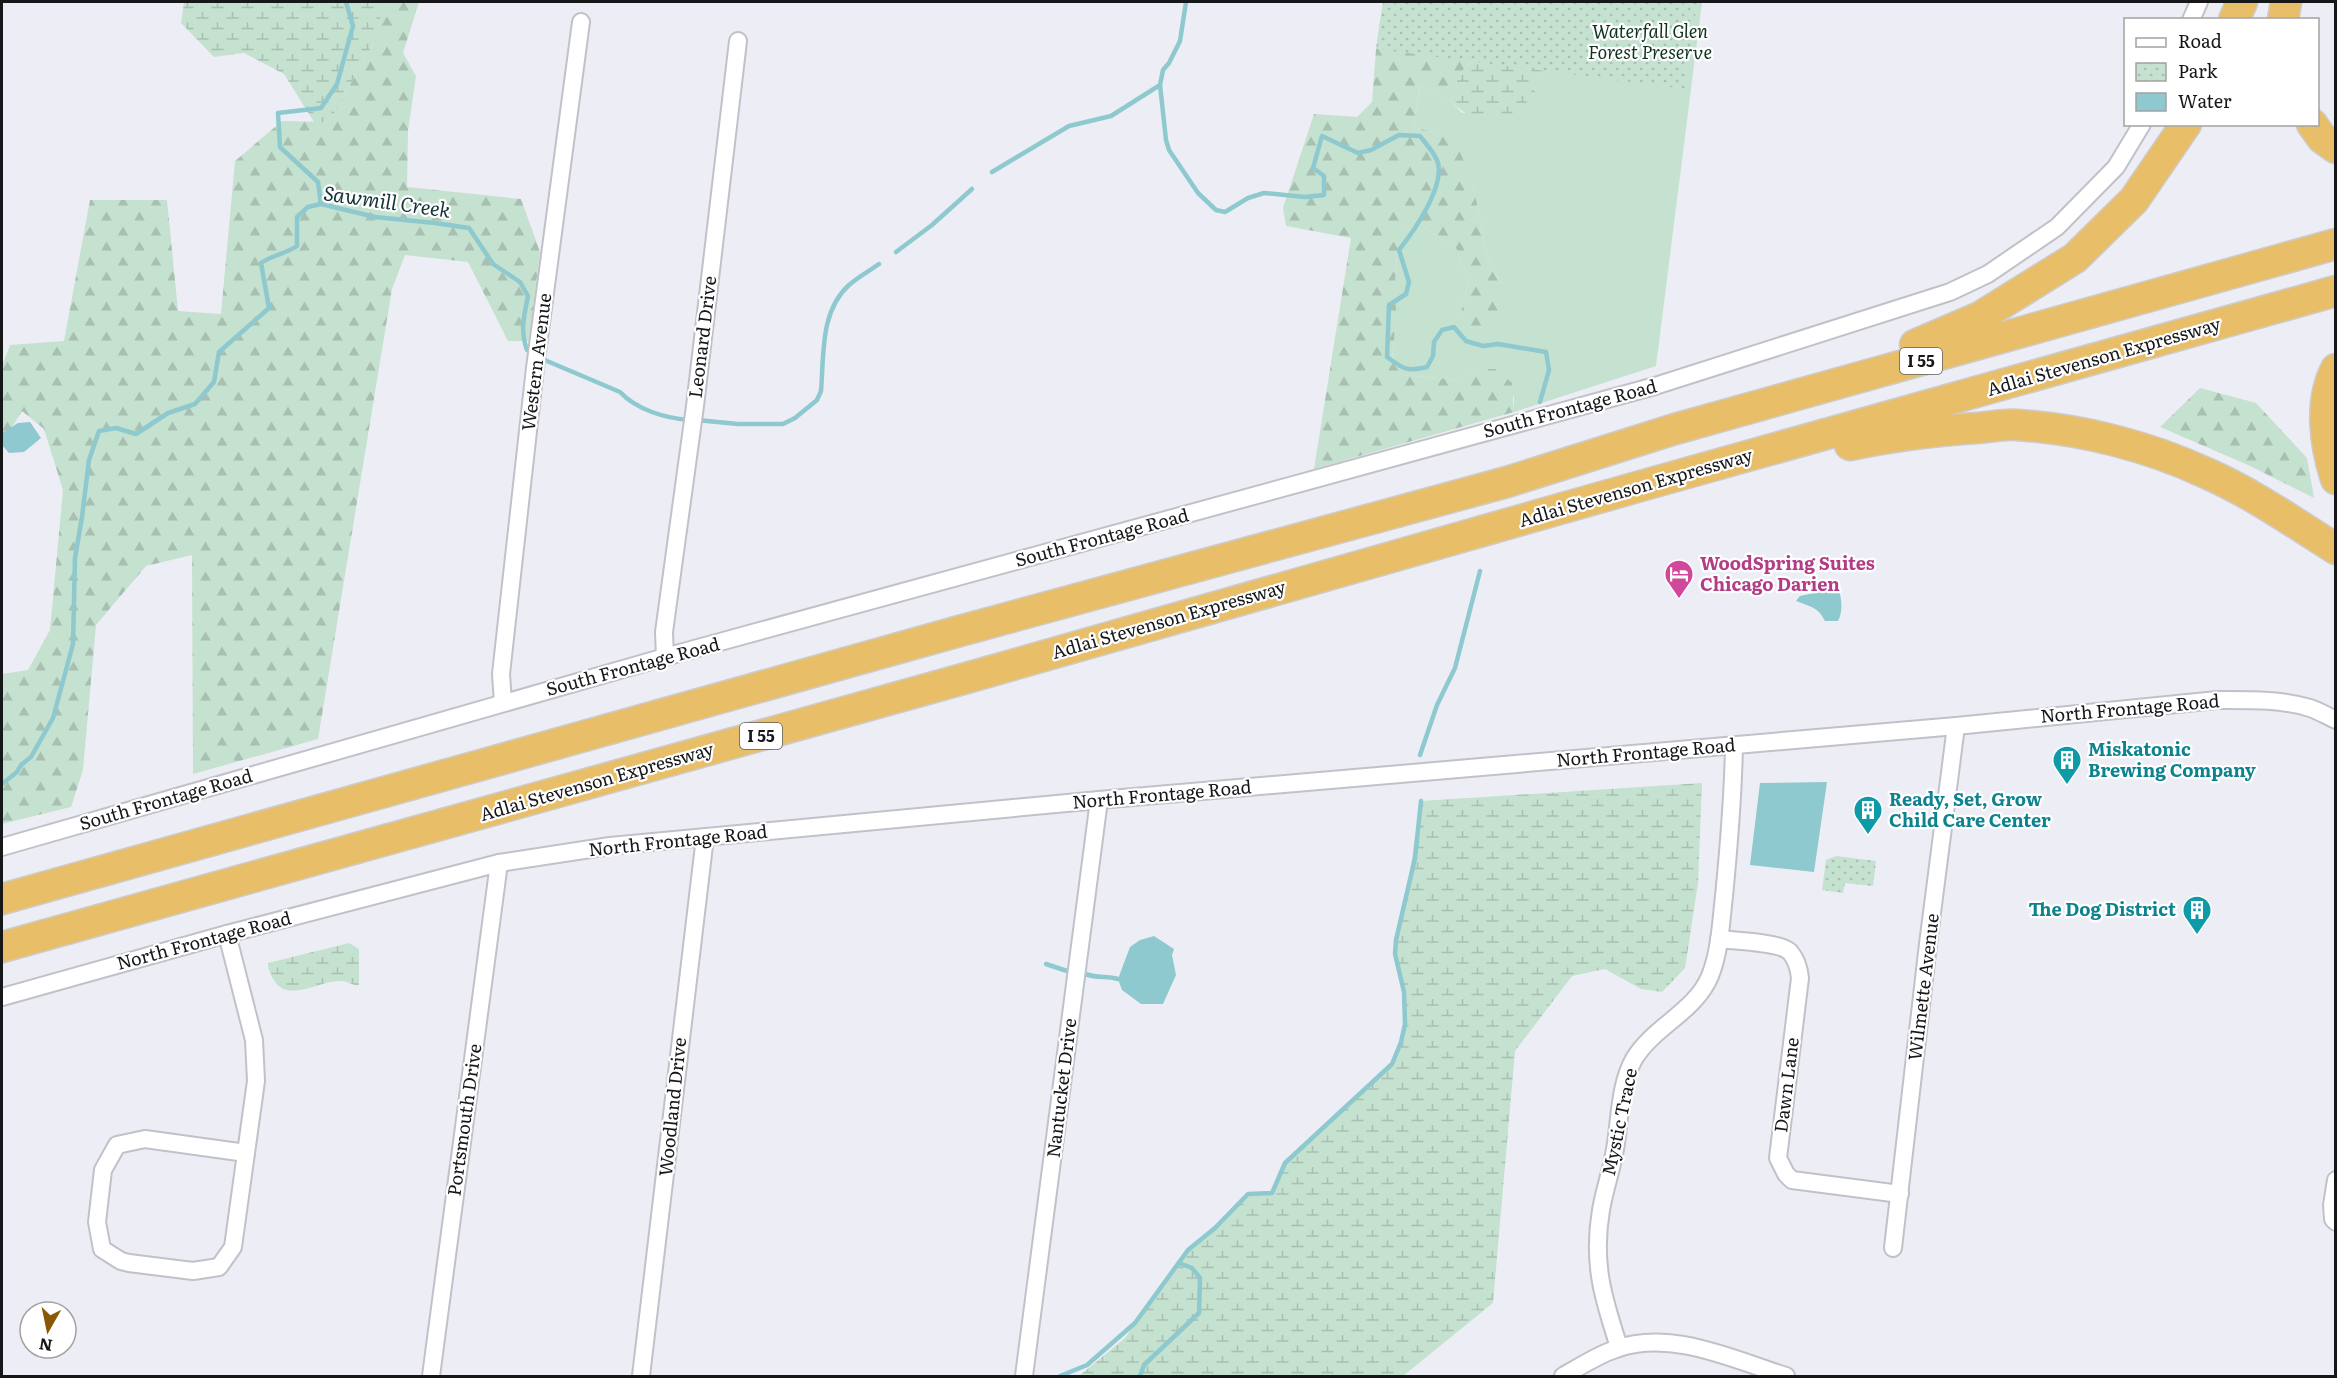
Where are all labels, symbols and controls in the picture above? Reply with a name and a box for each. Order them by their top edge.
park label: Waterfall Glen Forest Preserve [1588,17,1712,65]
legend [2124,18,2319,126]
text: Road [2178,27,2222,54]
text: Park [2178,57,2219,84]
text: Water [2178,87,2232,114]
water label: Sawmill Creek [322,176,453,224]
street label: Leonard Drive [681,274,722,399]
street label: Western Avenue [514,291,557,432]
street label: Adlai Stevenson Expressway [1984,309,2224,402]
road number: I 55 [1900,348,1942,374]
street label: South Frontage Road [1480,371,1659,444]
street label: Adlai Stevenson Expressway [1516,440,1756,533]
street label: South Frontage Road [1012,500,1191,573]
place label: WoodSpring Suites Chicago Darien [1700,549,1875,597]
hotel icon: WoodSpring Suites Chicago Darien [1663,558,1695,600]
street label: Adlai Stevenson Expressway [1049,572,1289,665]
street label: South Frontage Road [543,629,722,702]
street label: North Frontage Road [2039,686,2221,729]
road number: I 55 [740,723,782,749]
street label: North Frontage Road [1555,730,1737,773]
street label: Adlai Stevenson Expressway [477,734,717,827]
place label: Miskatonic Brewing Company [2088,735,2256,783]
building icon: Miskatonic Brewing Company [2051,744,2083,786]
street label: South Frontage Road [76,761,255,836]
street label: North Frontage Road [1071,772,1253,815]
place label: Ready, Set, Grow Child Care Center [1889,785,2051,833]
building icon: Ready, Set, Grow Child Care Center [1852,794,1884,836]
street label: North Frontage Road [587,817,769,862]
building icon: The Dog District [2181,894,2213,936]
place label: The Dog District [2029,895,2176,922]
street label: North Frontage Road [113,903,294,976]
street label: Wilmette Avenue [1900,912,1945,1062]
street label: Nantucket Drive [1039,1016,1082,1159]
street label: Woodland Drive [651,1036,692,1178]
street label: Dawn Lane [1766,1036,1805,1134]
street label: Portsmouth Drive [439,1042,488,1198]
street label: Mystic Trace [1594,1065,1643,1178]
north arrow [18,1300,78,1360]
text: N [37,1333,54,1359]

